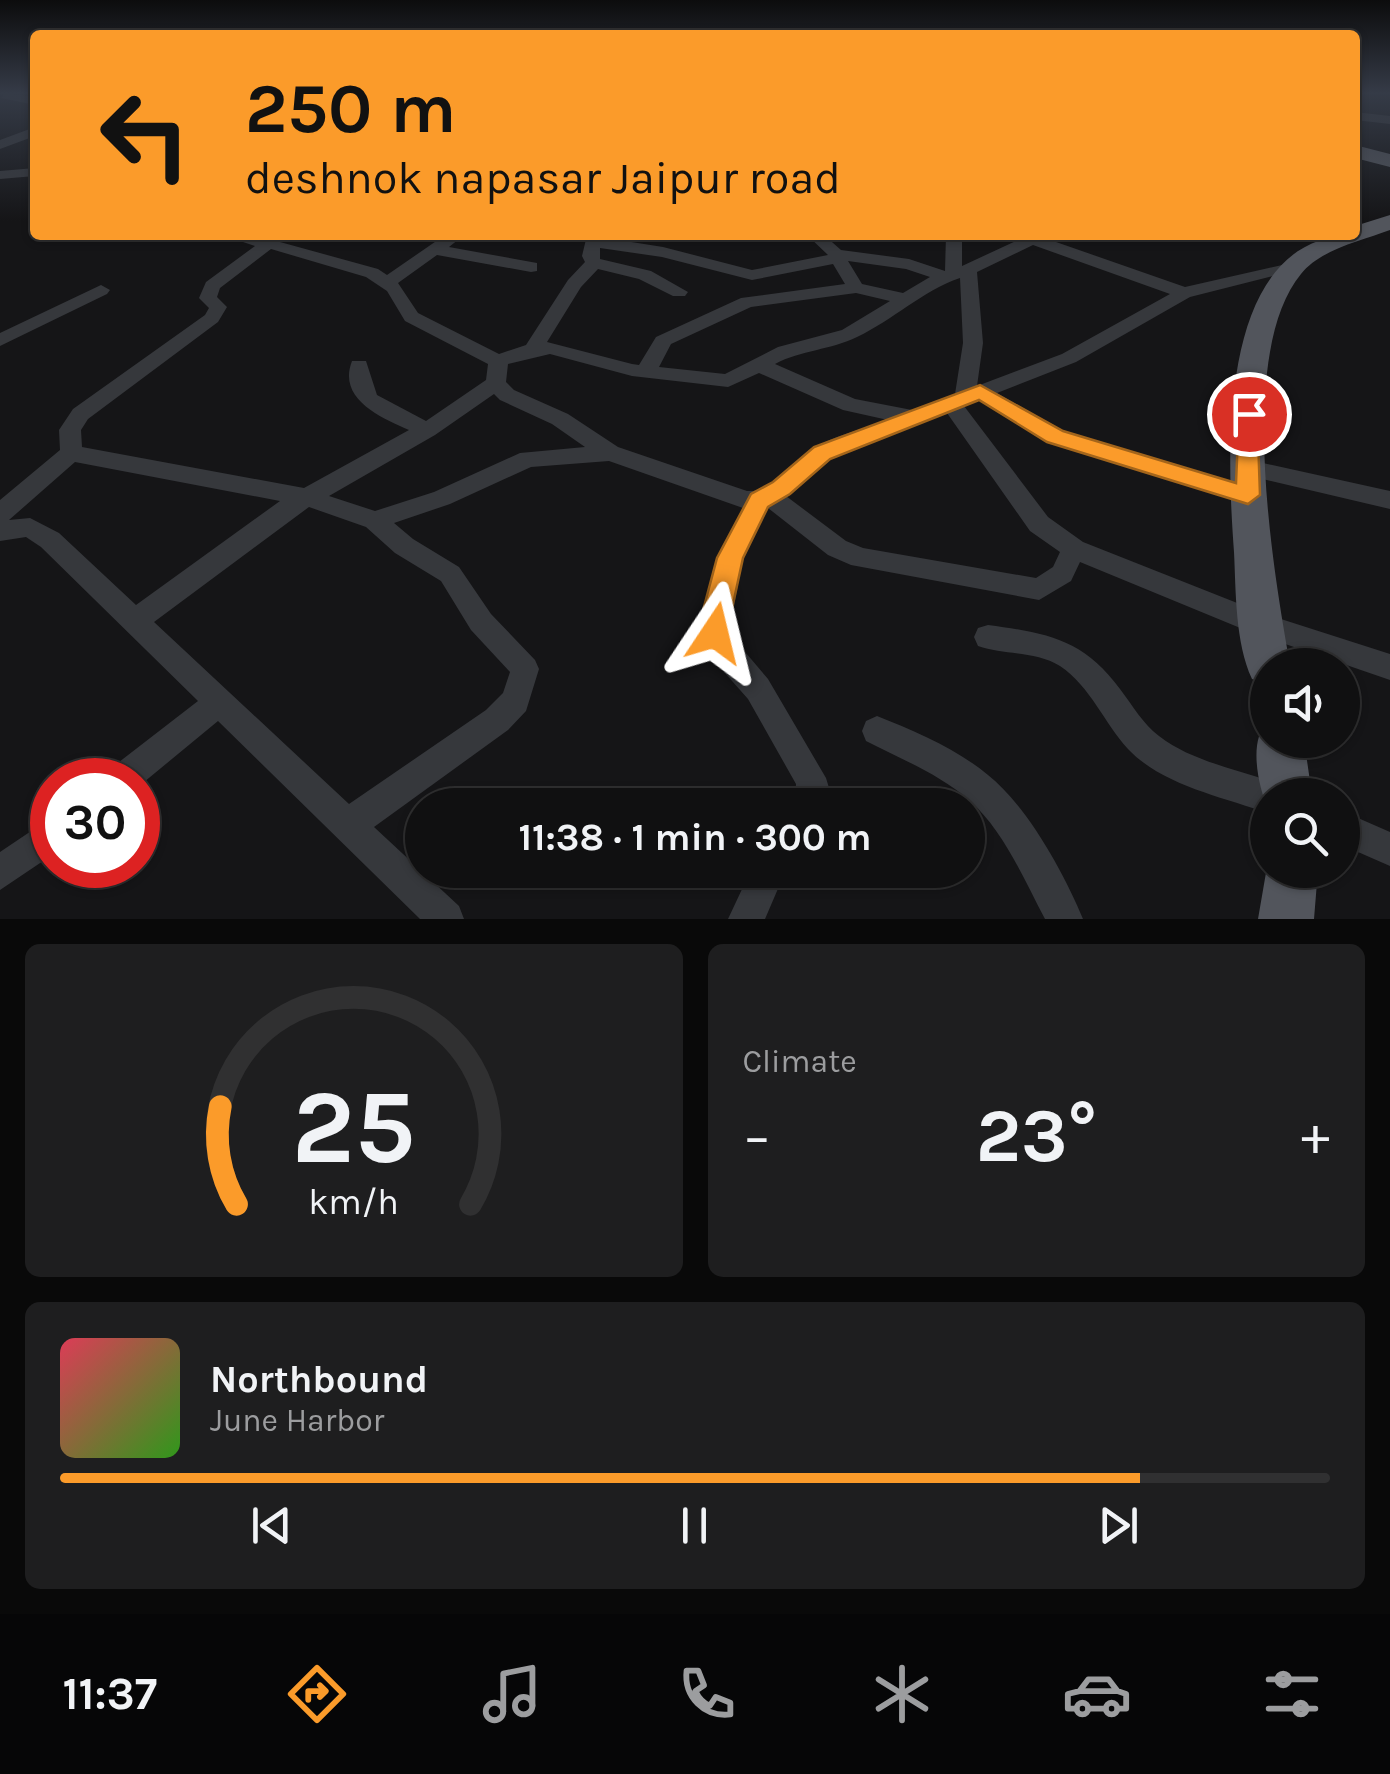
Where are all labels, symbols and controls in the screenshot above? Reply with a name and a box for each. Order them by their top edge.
text: 250 m [245,68,457,150]
icon: left [80,70,210,200]
text: deshnok napasar Jaipur road [245,152,841,204]
pin [1207,372,1292,457]
icon: arrive [1222,387,1277,442]
position arrow [663,581,767,685]
map controls [1250,648,1360,888]
button: sound [1250,648,1360,758]
speed limit sign: 30 [30,758,160,888]
button: search [1250,778,1360,888]
text: 11:38 · 1 min · 300 m [518,815,872,860]
text: Climate [743,1043,857,1080]
text: 25 [292,1067,415,1188]
text: 23° [976,1092,1097,1180]
text: − [743,1104,771,1168]
text: + [1301,1104,1330,1168]
text: km/h [308,1181,399,1223]
text: Northbound [210,1357,428,1402]
text: June Harbor [210,1402,384,1439]
icon: previous [244,1498,299,1553]
icon: pause [667,1498,722,1553]
icon: next [1091,1498,1146,1553]
icon: directions [282,1659,352,1729]
icon: music [477,1659,547,1729]
icon: phone [672,1659,742,1729]
icon: climate [867,1659,937,1729]
icon: car [1062,1659,1132,1729]
icon: filters [1257,1659,1327,1729]
text: 11:37 [63,1668,157,1720]

